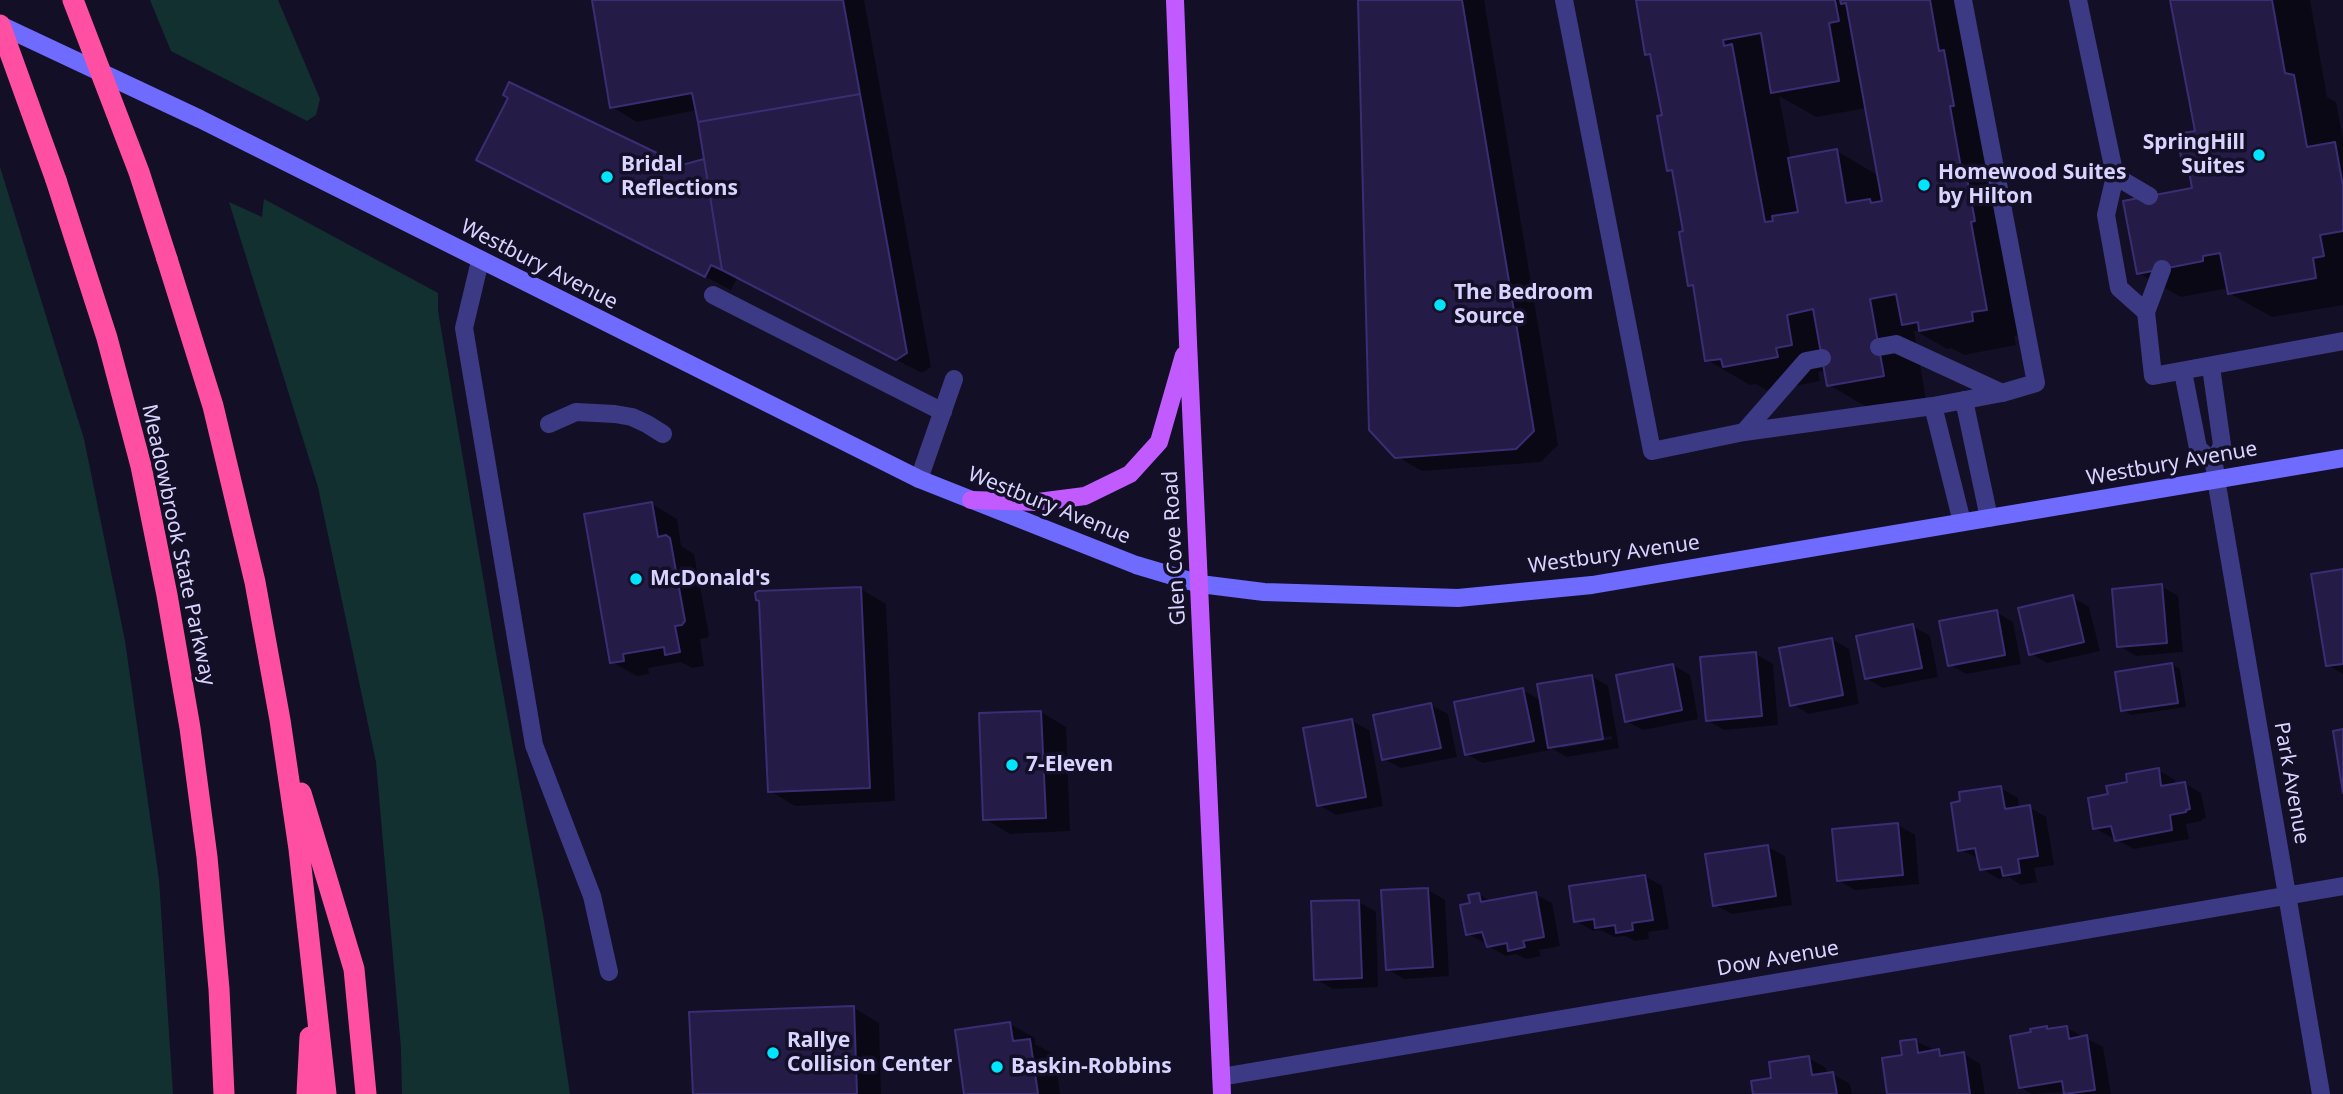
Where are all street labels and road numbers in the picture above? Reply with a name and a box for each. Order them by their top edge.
street label: Westbury Avenue [456,214,622,316]
street label: Meadowbrook State Parkway [136,402,220,688]
street label: Westbury Avenue [2085,437,2259,491]
street label: Westbury Avenue [964,462,1134,550]
street label: Glen Cove Road [1158,470,1192,626]
street label: Westbury Avenue [1527,530,1701,580]
street label: Park Avenue [2268,720,2314,846]
street label: Dow Avenue [1715,936,1841,982]

